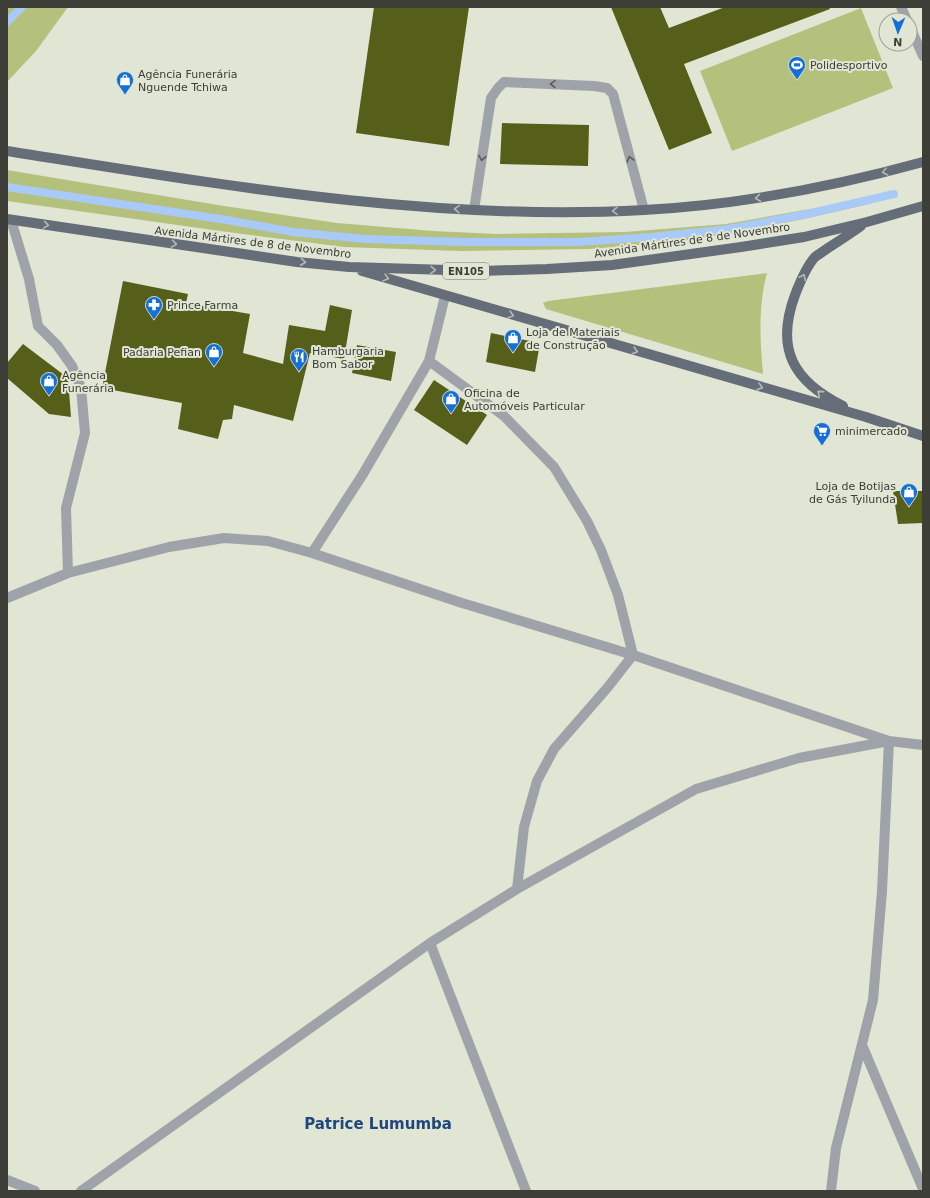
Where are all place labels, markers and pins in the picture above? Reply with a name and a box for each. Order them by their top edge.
sports icon: Polidesportivo [787,55,807,80]
place label: Polidesportivo [810,59,888,72]
place label: Agência Funerária Nguende Tchiwa [138,68,238,94]
shop icon: Agência Funerária Nguende Tchiwa [115,70,135,95]
pharmacy icon: Prince Farma [144,295,164,320]
place label: Prince Farma [167,299,238,312]
place label: Loja de Materiais de Construção [526,326,620,352]
shop icon: Loja de Materiais de Construção [503,328,523,353]
shop icon: Padaria Pefian [204,342,224,367]
place label: Hamburgaria Bom Sabor [312,345,384,371]
place label: Padaria Pefian [123,346,201,359]
restaurant icon: Hamburgaria Bom Sabor [289,347,309,372]
place label: Agência Funerária [62,369,114,395]
shop icon: Agência Funerária [39,371,59,396]
place label: Oficina de Automóveis Particular [464,387,585,413]
shop icon: Oficina de Automóveis Particular [441,389,461,414]
supermarket icon: minimercado [812,421,832,446]
place label: minimercado [835,425,907,438]
place label: Loja de Botijas de Gás Tyilunda [809,480,896,506]
shop icon: Loja de Botijas de Gás Tyilunda [899,482,919,507]

